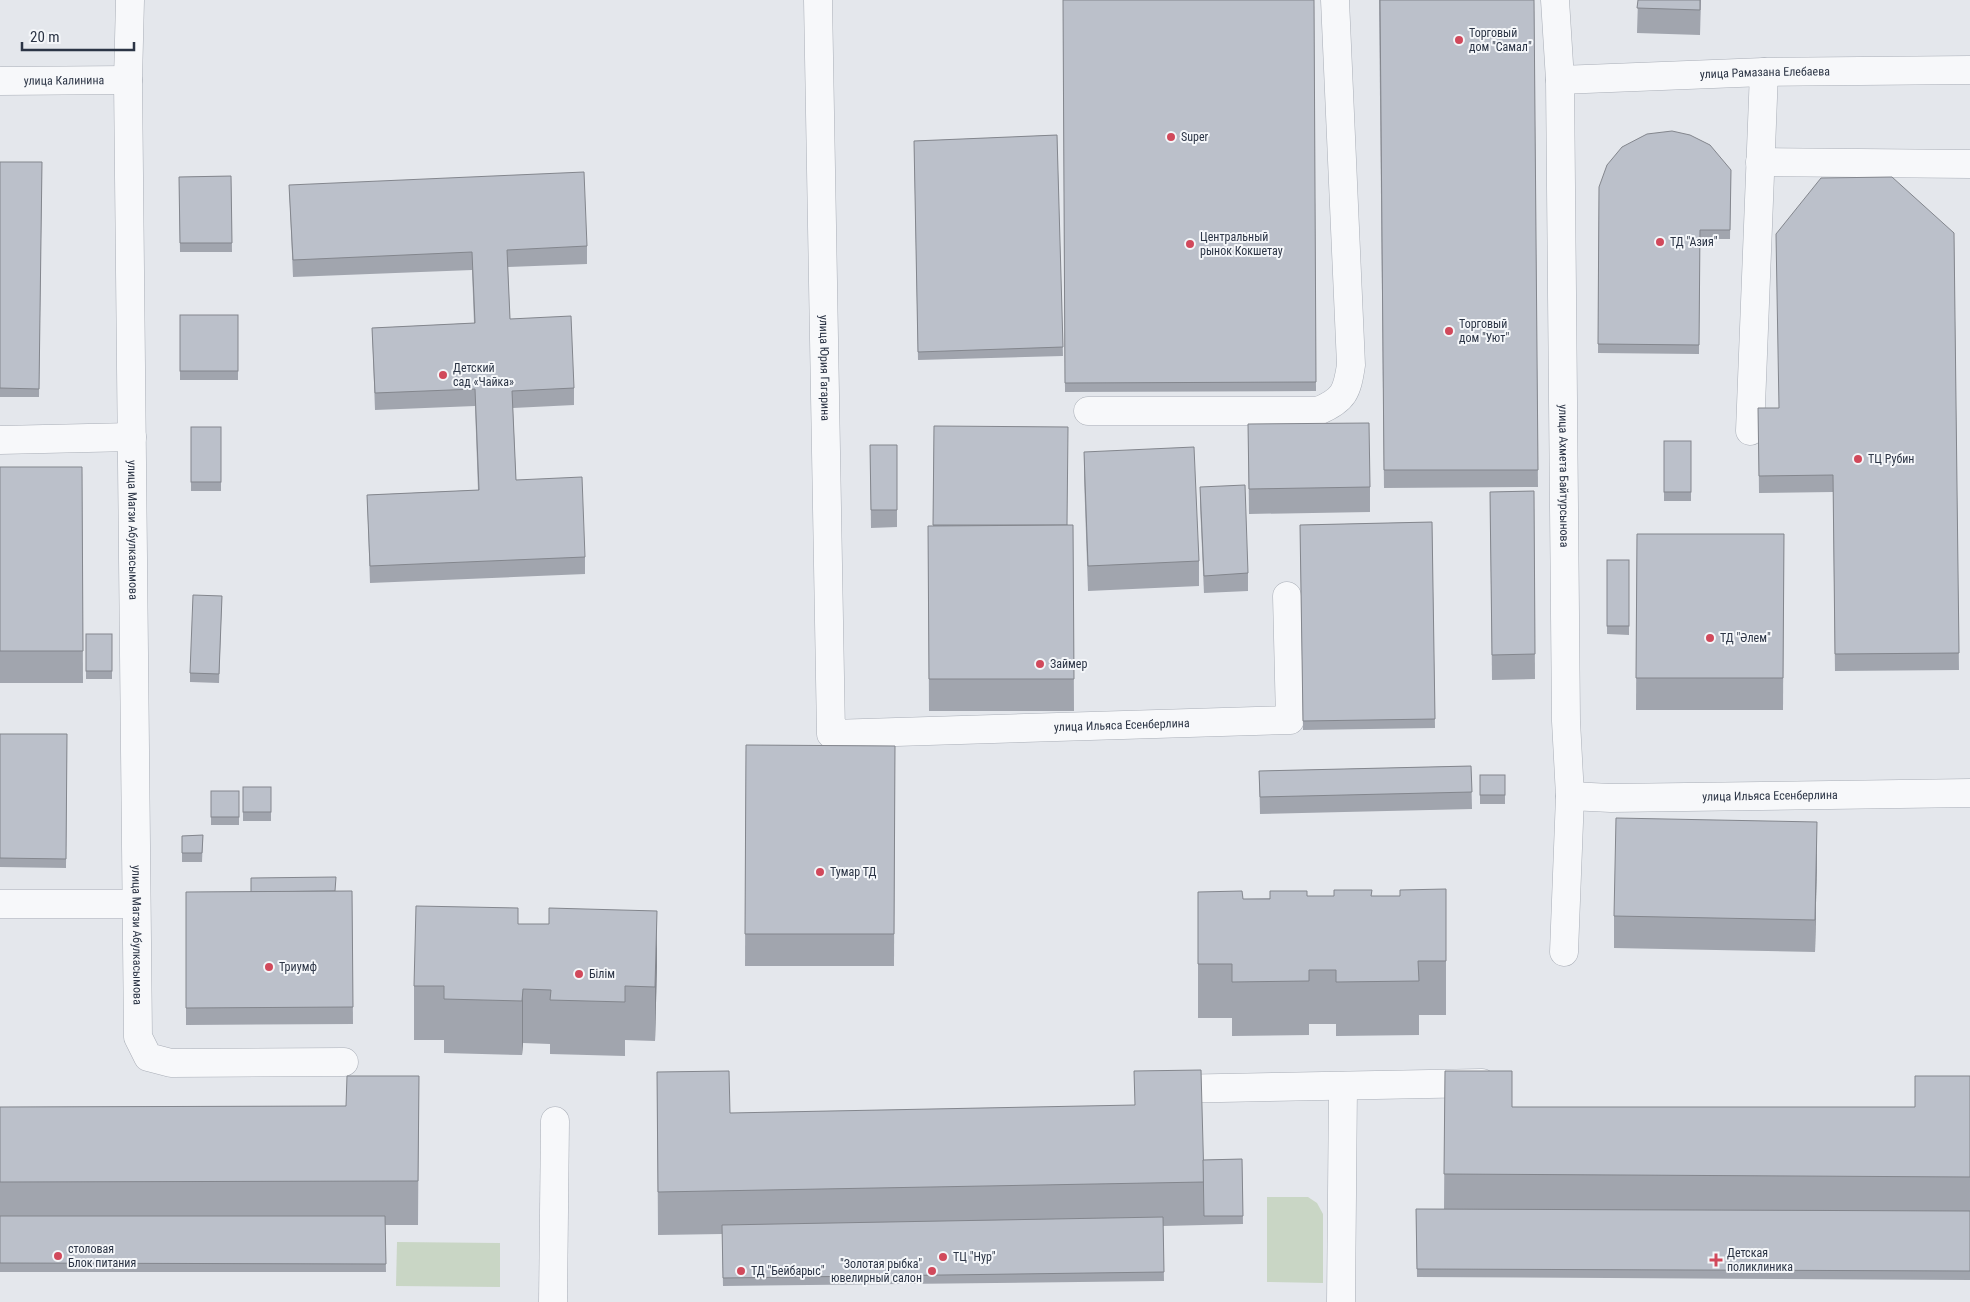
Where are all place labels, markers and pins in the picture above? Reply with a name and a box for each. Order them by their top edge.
place label: Торговый дом "Самал" [1469,26,1532,54]
marker: Торговый дом "Самал" [1453,34,1465,46]
place label: Super [1181,130,1209,144]
marker: Super [1165,131,1177,143]
place label: Центральный рынок Кокшетау [1200,230,1283,258]
place label: ТД "Азия" [1670,235,1718,249]
marker: ТД "Азия" [1654,236,1666,248]
marker: Центральный рынок Кокшетау [1184,238,1196,250]
place label: Торговый дом "Уют" [1459,317,1509,345]
marker: Торговый дом "Уют" [1443,325,1455,337]
place label: Детский сад «Чайка» [453,361,514,389]
marker: Детский сад «Чайка» [437,369,449,381]
place label: ТЦ Рубин [1868,452,1914,466]
marker: ТЦ Рубин [1852,453,1864,465]
place label: ТД "Әлем" [1720,631,1771,645]
marker: ТД "Әлем" [1704,632,1716,644]
place label: Займер [1050,657,1087,671]
marker: Займер [1034,658,1046,670]
place label: Тумар ТД [830,865,876,879]
marker: Тумар ТД [814,866,826,878]
place label: Триумф [279,960,317,974]
marker: Триумф [263,961,275,973]
place label: Білім [589,967,615,981]
marker: Білім [573,968,585,980]
place label: столовая Блок питания [68,1242,136,1270]
place label: Детская поликлиника [1727,1246,1793,1274]
marker: столовая Блок питания [52,1250,64,1262]
place label: ТЦ "Нур" [953,1250,996,1264]
marker: ТЦ "Нур" [937,1251,949,1263]
marker: Детская поликлиника [1709,1253,1723,1267]
place label: "Золотая рыбка" ювелирный салон [831,1257,922,1285]
place label: ТД "Бейбарыс" [751,1264,825,1278]
marker: ТД "Бейбарыс" [735,1265,747,1277]
marker: "Золотая рыбка" ювелирный салон [926,1265,938,1277]

